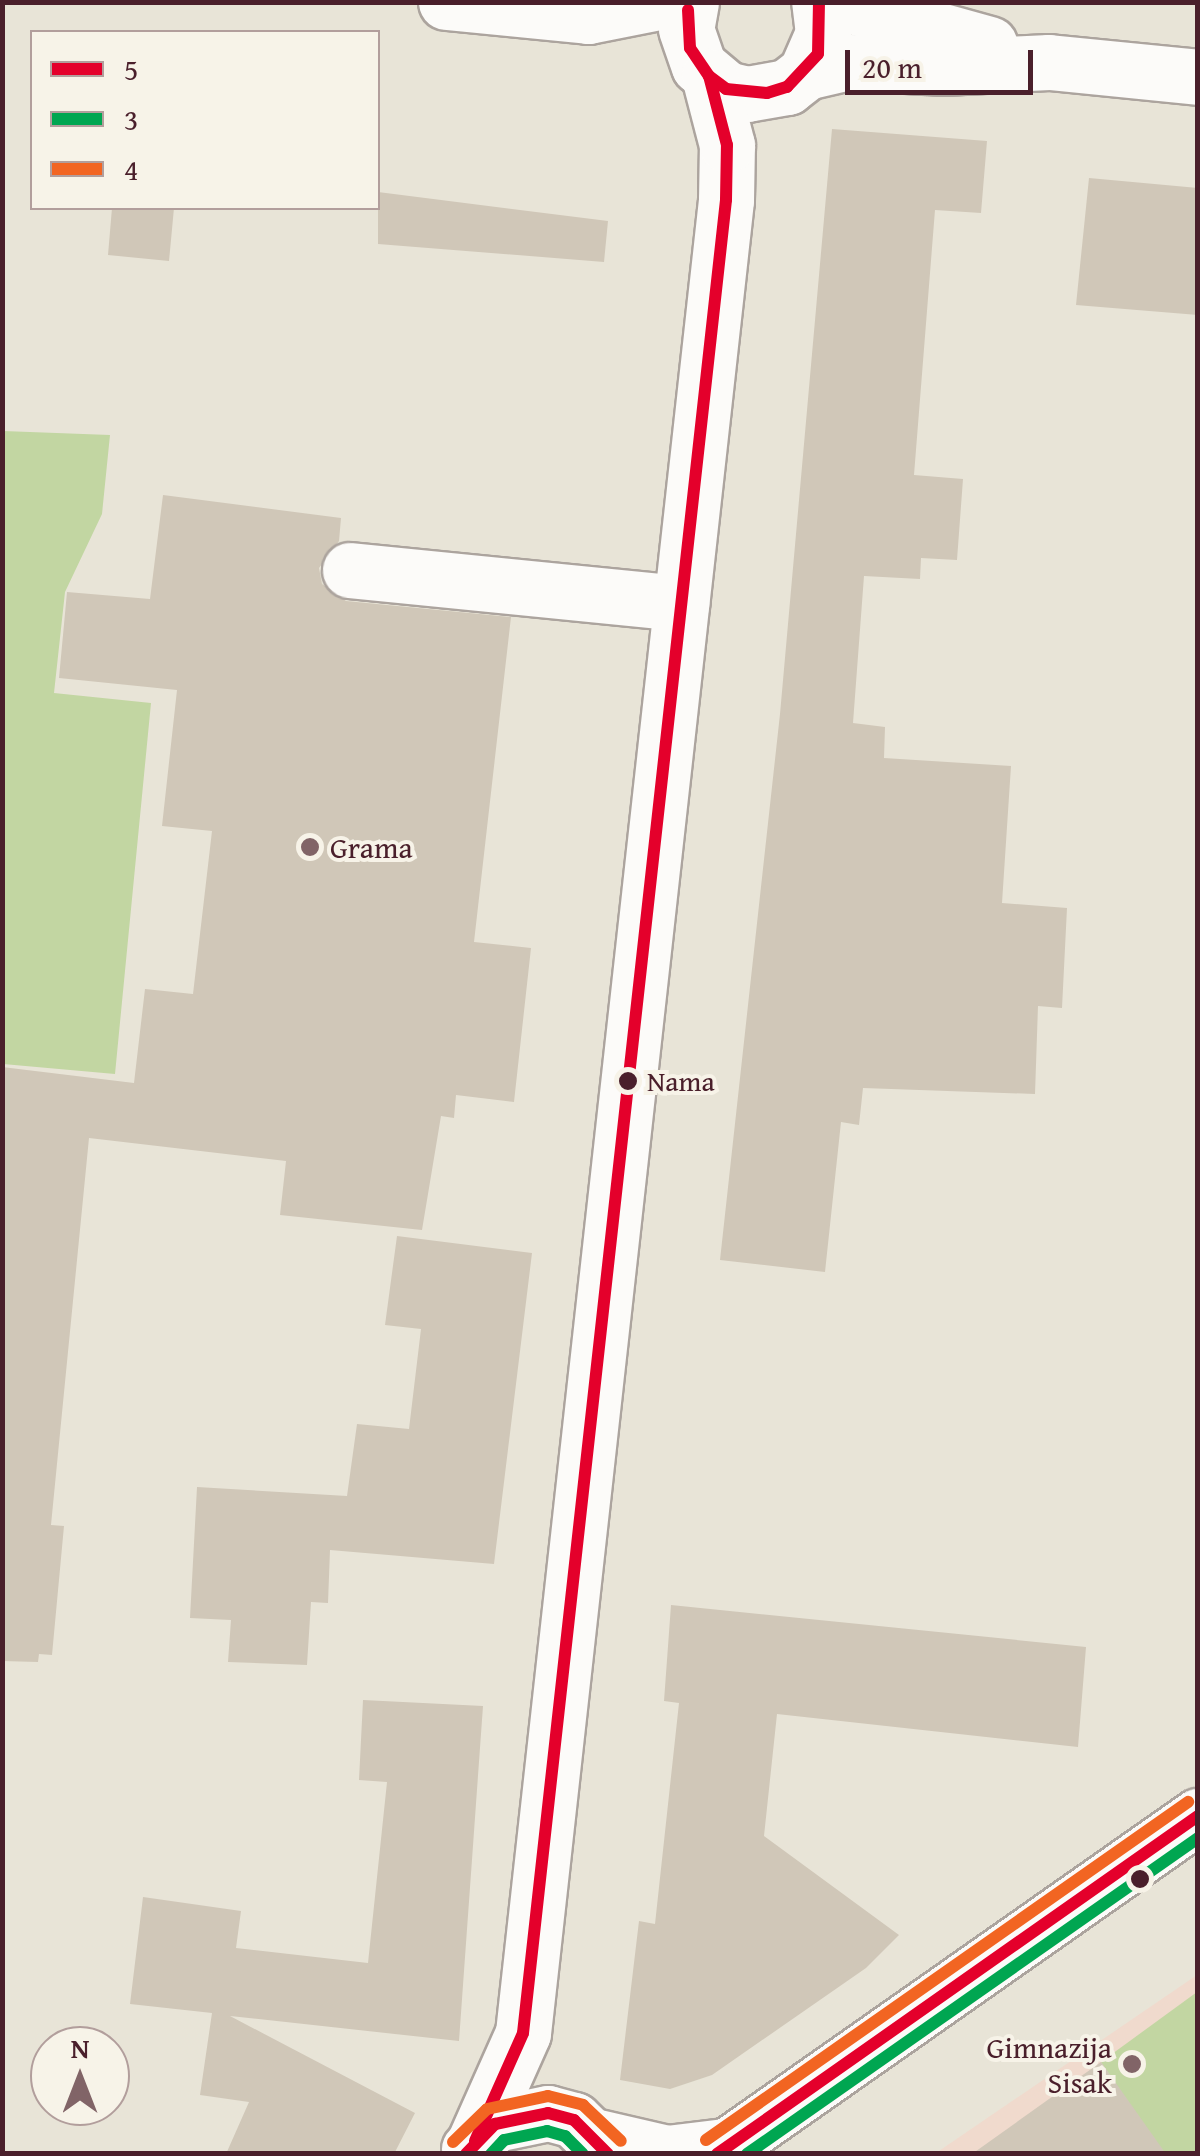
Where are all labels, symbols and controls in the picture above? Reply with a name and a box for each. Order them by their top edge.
legend [30,30,380,210]
scale bar [850,30,1038,92]
text: 20 m [862,45,922,89]
text: 5 [124,47,138,91]
text: 3 [124,97,138,141]
text: 4 [124,147,138,191]
place label: Grama [330,829,413,865]
marker: Grama [299,836,321,858]
place label: Nama [647,1064,715,1098]
marker: Nama [618,1071,638,1091]
unlabelled marker [1130,1869,1150,1889]
north arrow [30,2026,130,2126]
text: N [71,2027,89,2068]
place label: Gimnazija Sisak [987,2029,1112,2100]
marker: Gimnazija Sisak [1121,2053,1143,2075]

